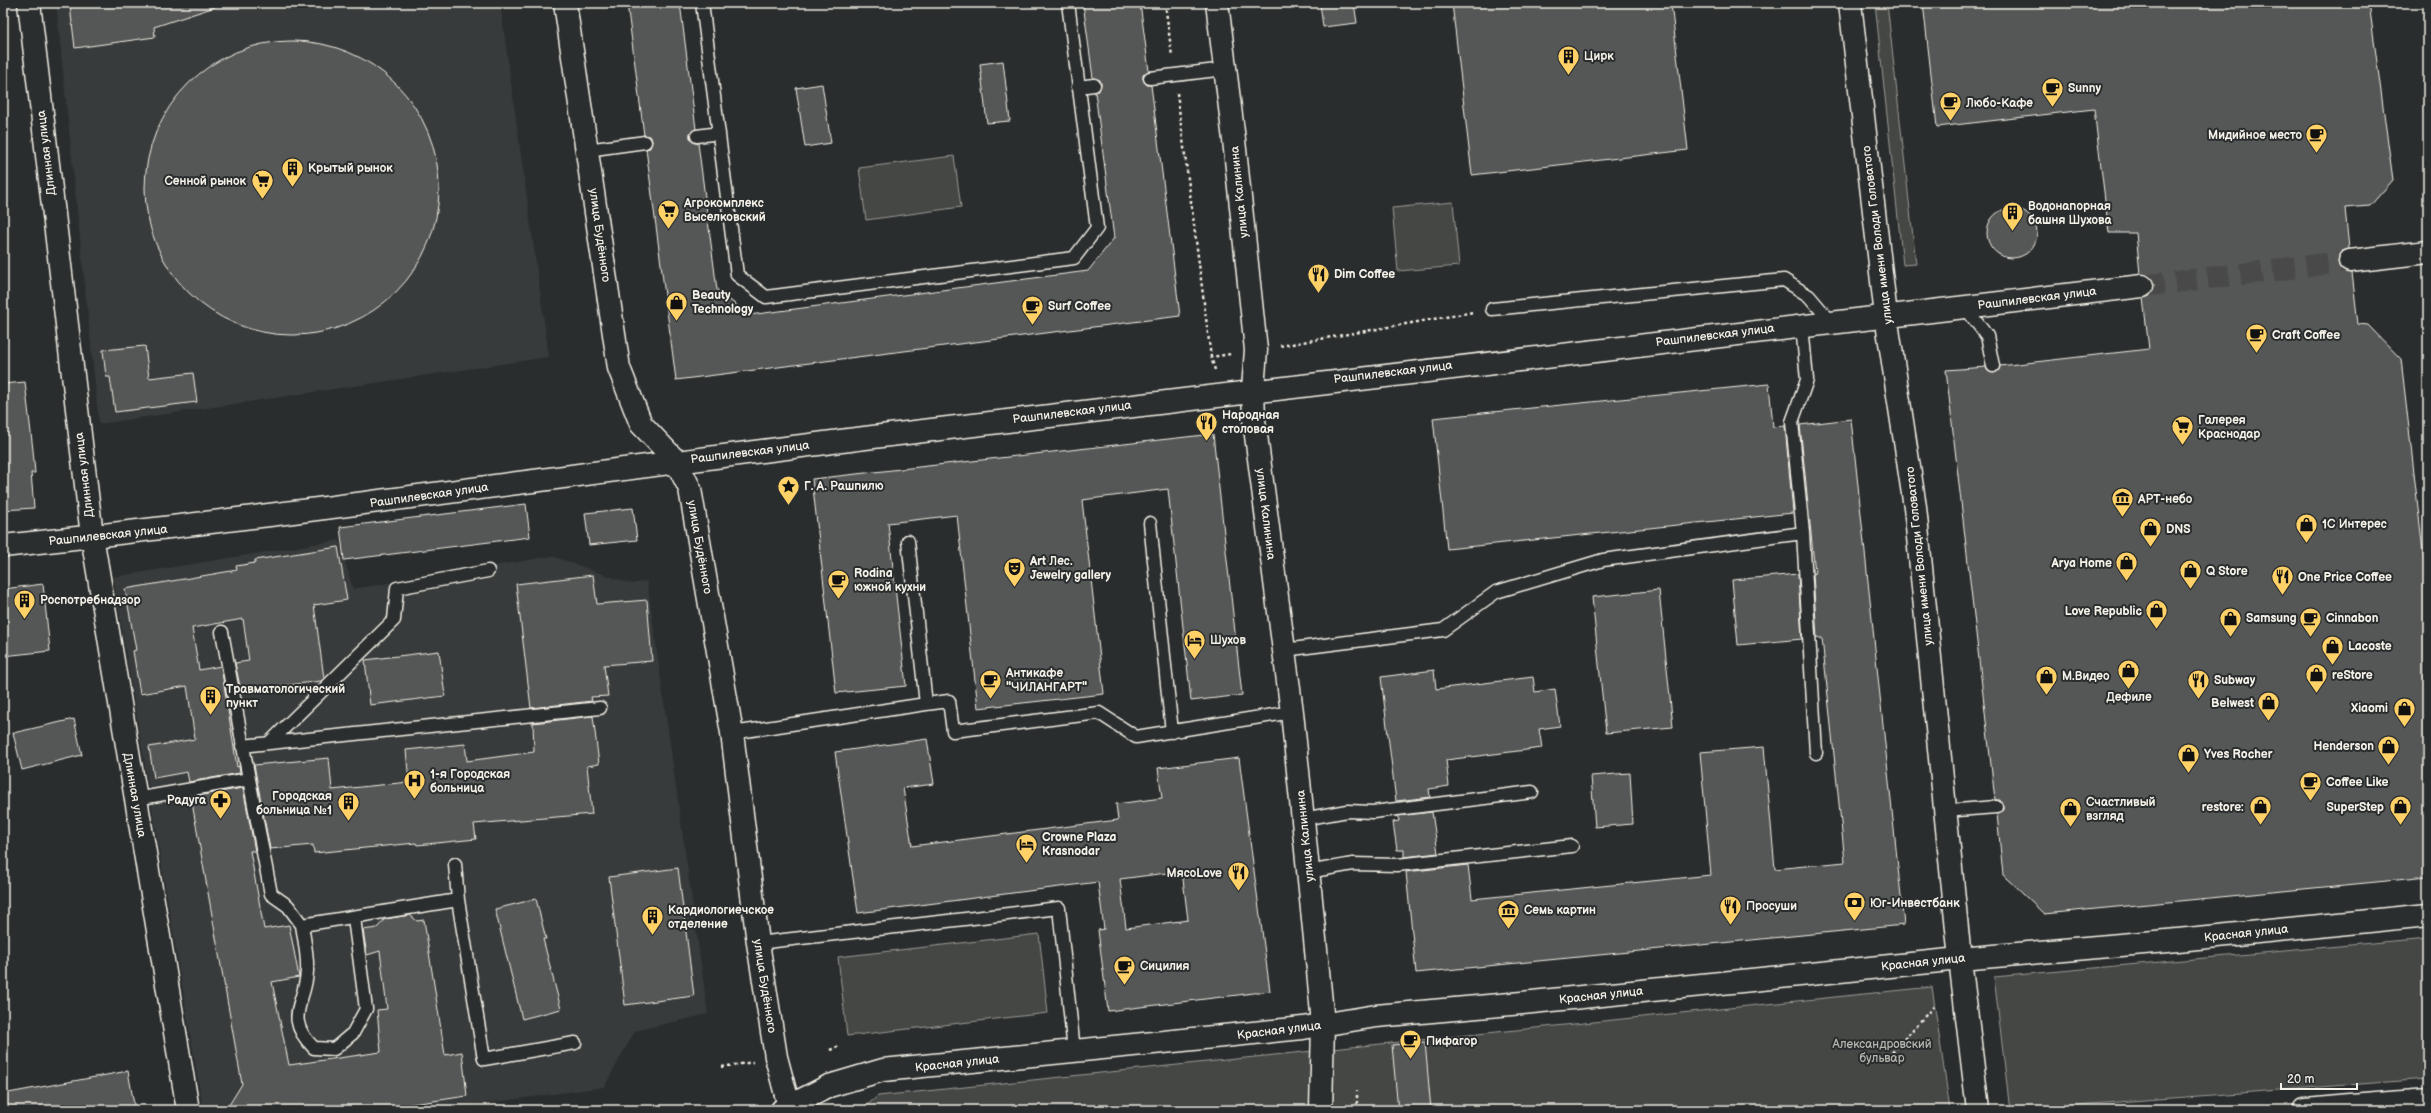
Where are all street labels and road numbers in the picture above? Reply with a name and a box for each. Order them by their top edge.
street label: Длинная улица [34,109,59,196]
street label: улица Калинина [1227,145,1252,239]
street label: улица имени Володи Головатого [1859,145,1896,325]
street label: улица Будённого [585,187,614,283]
street label: Рашпилевская улица [1977,284,2097,313]
street label: Рашпилевская улица [1655,321,1775,350]
street label: Рашпилевская улица [1333,358,1453,387]
street label: Рашпилевская улица [1012,398,1132,427]
street label: Длинная улица [72,431,97,518]
street label: Рашпилевская улица [690,438,810,467]
street label: улица имени Володи Головатого [1903,466,1936,646]
street label: улица Калинина [1252,467,1279,561]
street label: Рашпилевская улица [369,480,489,511]
street label: улица Будённого [684,499,715,595]
street label: Рашпилевская улица [48,522,168,549]
street label: Длинная улица [120,752,149,839]
street label: улица Калинина [1293,789,1318,883]
street label: Красная улица [2203,922,2289,945]
street label: улица Будённого [750,938,779,1034]
street label: Красная улица [1880,951,1966,974]
street label: Красная улица [1558,984,1644,1007]
street label: Красная улица [1236,1018,1322,1043]
street label: Красная улица [914,1052,1000,1075]

